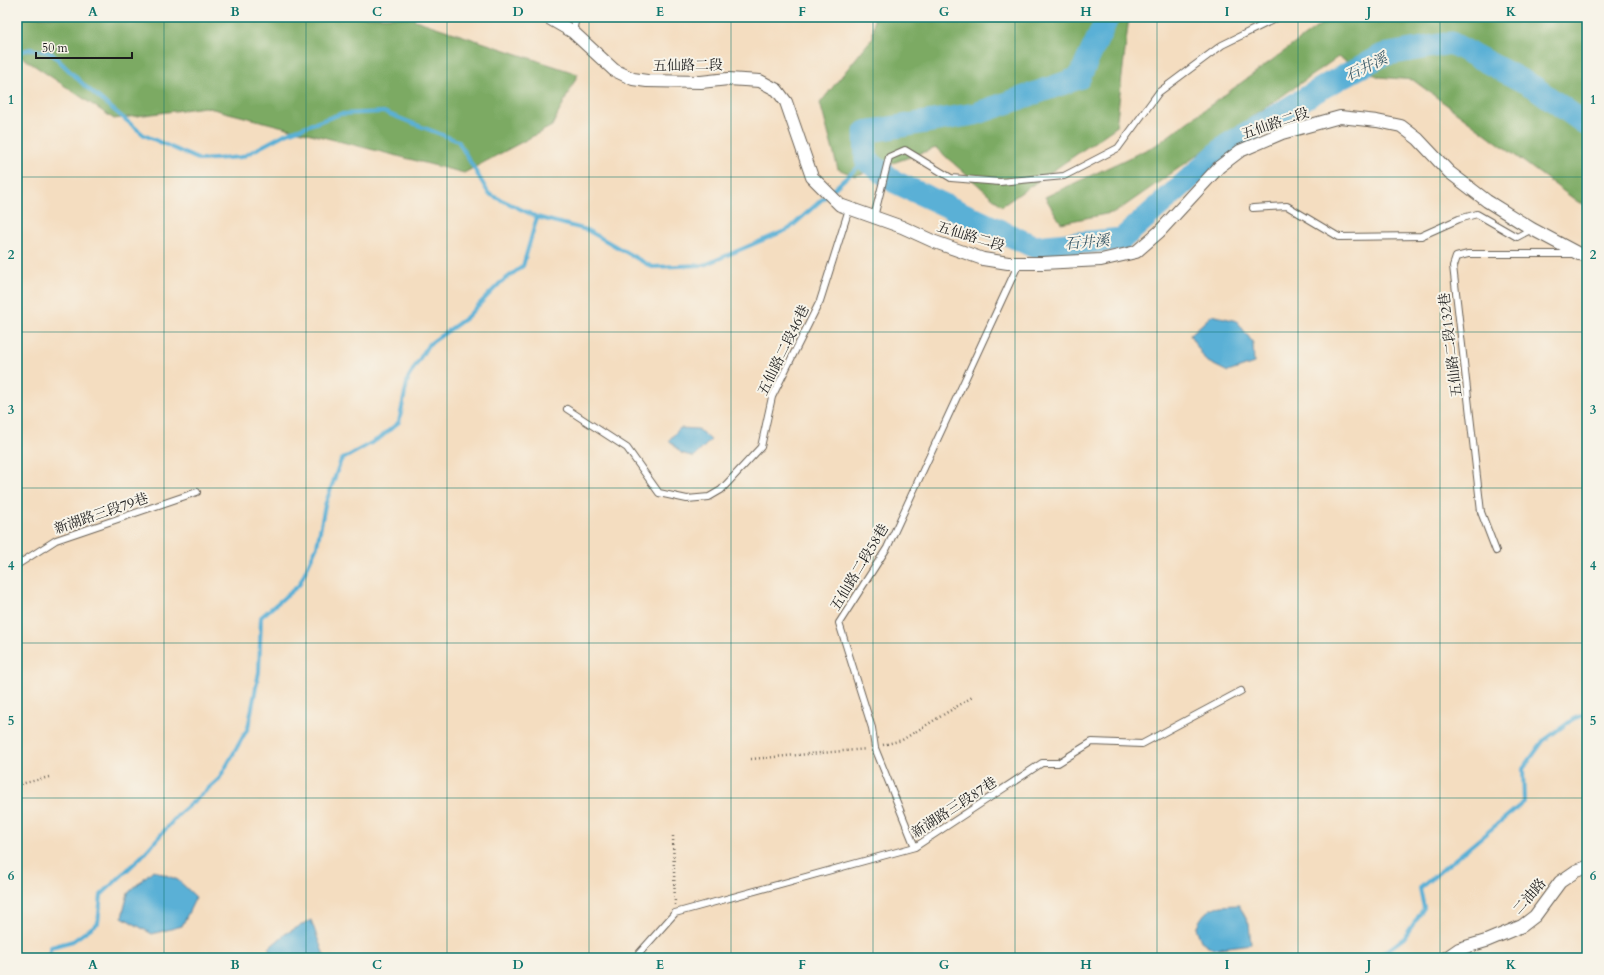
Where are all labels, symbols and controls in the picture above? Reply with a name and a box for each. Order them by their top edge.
text: A [88,3,98,21]
text: B [230,3,240,21]
text: C [372,3,382,21]
text: D [512,3,524,21]
text: E [656,3,664,21]
text: F [798,3,806,21]
text: G [939,3,950,21]
text: H [1080,3,1092,21]
text: I [1224,3,1230,21]
text: J [1365,3,1372,21]
text: K [1506,3,1517,21]
scale bar [36,34,132,60]
text: 50 m [42,40,69,56]
water label: 石井溪 [1341,47,1392,86]
street label: 五仙路二段 [653,55,723,76]
text: 1 [8,91,14,109]
text: 1 [1590,91,1596,109]
street label: 五仙路二段 [1239,103,1311,144]
street label: 五仙路二段 [935,217,1007,256]
water label: 石井溪 [1064,230,1112,254]
text: 2 [8,246,15,264]
text: 2 [1590,246,1597,264]
street label: 五仙路二段132巷 [1435,291,1466,398]
street label: 五仙路二段46巷 [753,302,814,399]
text: 3 [8,401,15,419]
text: 3 [1590,401,1597,419]
street label: 新湖路三段79巷 [52,488,151,538]
street label: 五仙路二段58巷 [826,520,893,614]
text: 4 [8,557,15,575]
text: 4 [1590,557,1597,575]
text: 5 [8,712,14,730]
text: 5 [1590,712,1596,730]
street label: 新湖路三段87巷 [908,773,1001,842]
text: 6 [8,867,15,885]
text: 6 [1590,867,1597,885]
street label: 二油路 [1508,874,1550,918]
text: A [88,956,98,974]
text: B [230,956,240,974]
text: C [372,956,382,974]
text: D [512,956,524,974]
text: E [656,956,664,974]
text: F [798,956,806,974]
text: G [939,956,950,974]
text: H [1080,956,1092,974]
text: I [1224,956,1230,974]
text: J [1365,956,1372,974]
text: K [1506,956,1517,974]

